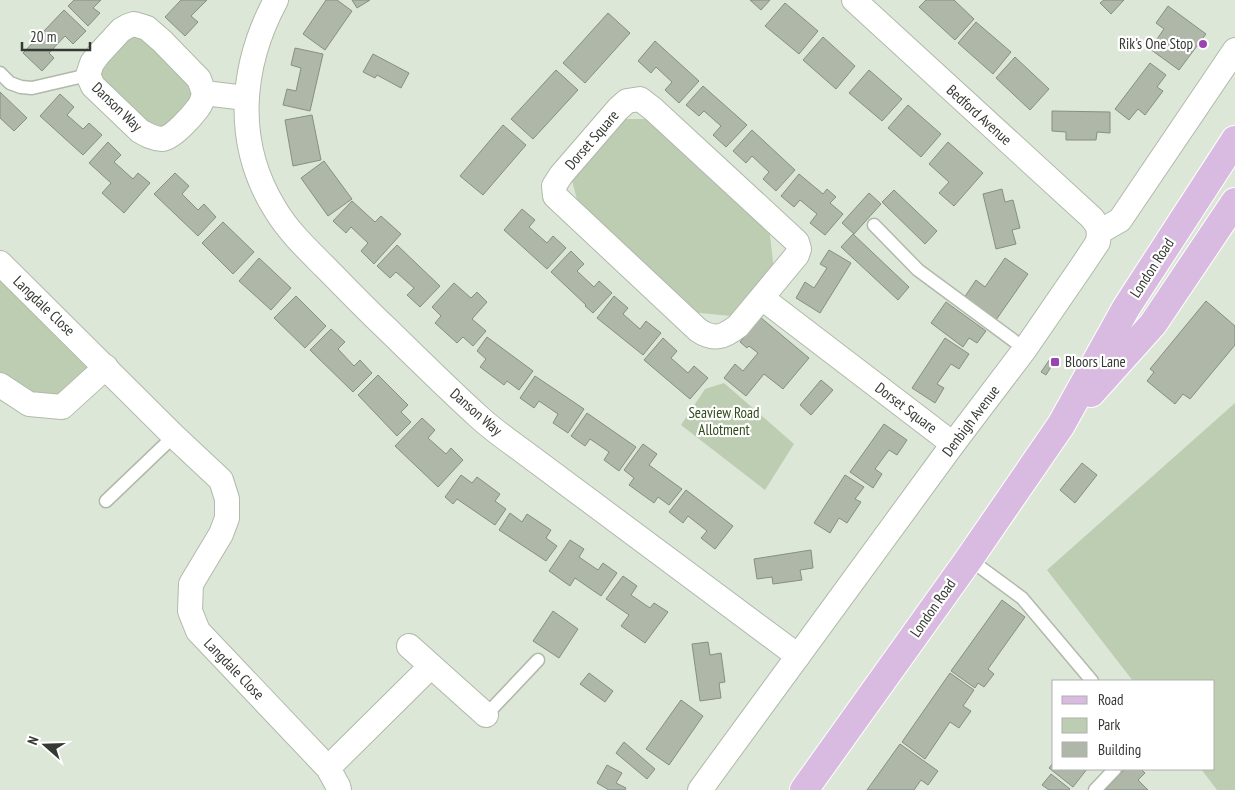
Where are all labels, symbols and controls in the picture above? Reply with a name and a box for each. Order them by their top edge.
scale bar [22,20,90,52]
text: 20 m [30,27,56,46]
place label: Rik's One Stop [1119,34,1193,53]
marker: Rik's One Stop [1197,38,1209,50]
street label: Danson Way [88,78,147,136]
street label: Bedford Avenue [943,80,1016,149]
street label: Dorset Square [561,106,623,173]
street label: London Road [1125,234,1178,301]
street label: Langdale Close [9,272,79,340]
place label: Bloors Lane [1065,352,1126,371]
marker: Bloors Lane [1049,356,1061,368]
street label: Dorset Square [872,378,941,437]
street label: Denbigh Avenue [938,381,1004,460]
street label: Danson Way [446,384,507,440]
park label: Seaview Road Allotment [688,403,760,439]
street label: London Road [906,575,960,641]
street label: Langdale Close [200,634,268,704]
legend [1052,680,1215,770]
text: Road [1098,690,1124,709]
text: Park [1098,715,1120,734]
north arrow [20,720,70,770]
text: N [23,734,43,747]
text: Building [1098,740,1141,759]

